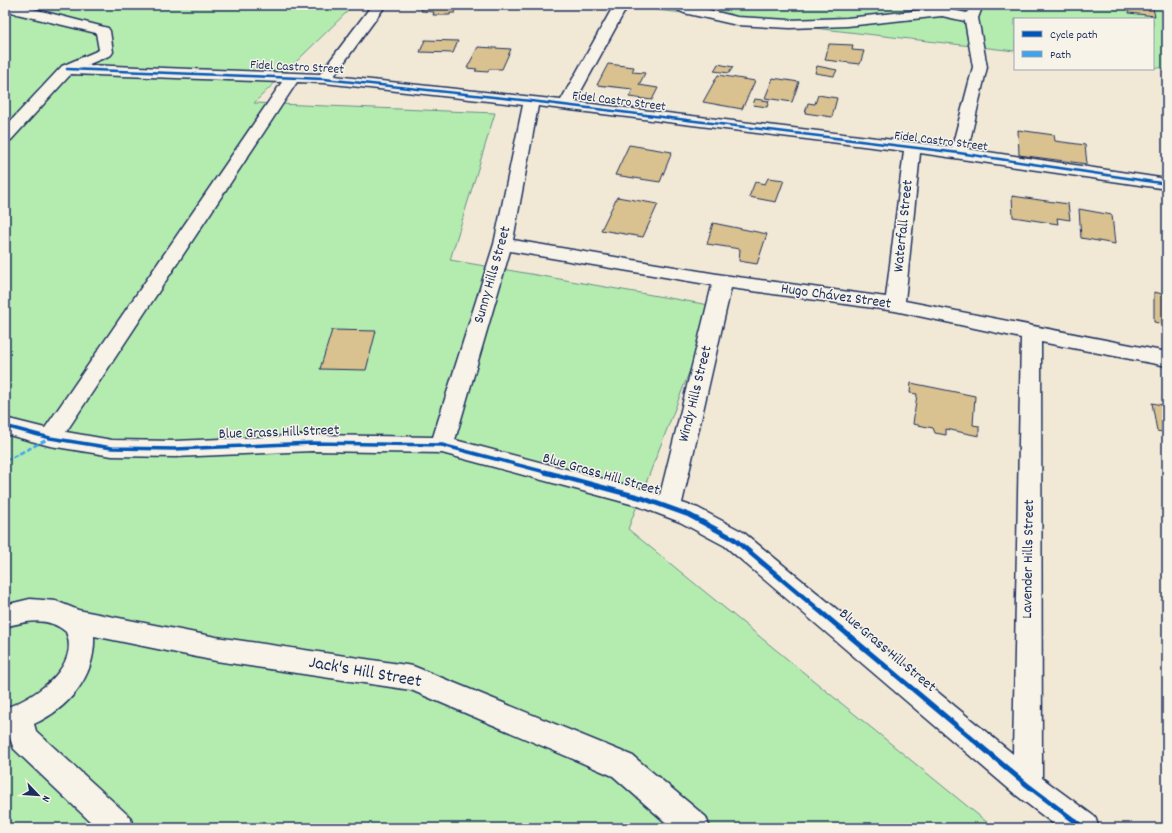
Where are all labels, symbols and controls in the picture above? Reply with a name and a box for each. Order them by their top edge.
legend [1014,18,1154,70]
text: Cycle path [1050,27,1098,44]
text: Path [1050,47,1071,64]
street label: Fidel Castro Street [250,56,345,80]
street label: Fidel Castro Street [571,87,667,117]
street label: Fidel Castro Street [893,127,989,157]
street label: Waterfall Street [888,178,920,273]
street label: Sunny Hills Street [469,223,518,326]
street label: Hugo Chávez Street [779,278,893,316]
street label: Windy Hills Street [673,343,719,445]
street label: Blue Grass Hill Street [218,420,340,446]
street label: Blue Grass Hill Street [540,448,663,502]
street label: Lavender Hills Street [1017,499,1041,619]
street label: Blue Grass Hill Street [834,604,941,699]
street label: Jack's Hill Street [307,651,424,695]
north arrow [18,775,58,815]
text: N [37,793,54,805]

